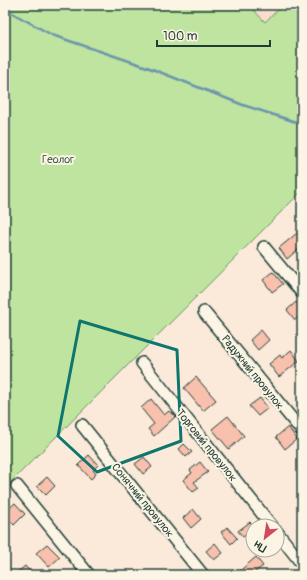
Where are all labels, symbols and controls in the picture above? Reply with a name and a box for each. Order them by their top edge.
scale bar [157,22,270,48]
text: 100 m [163,29,198,44]
park label: Геолог [42,153,74,166]
street label: Радужний провулок [219,333,287,412]
street label: Торговий провулок [174,407,240,484]
street label: Сонячний провулок [109,461,177,540]
north arrow [245,518,285,558]
text: Пн [251,537,269,555]

